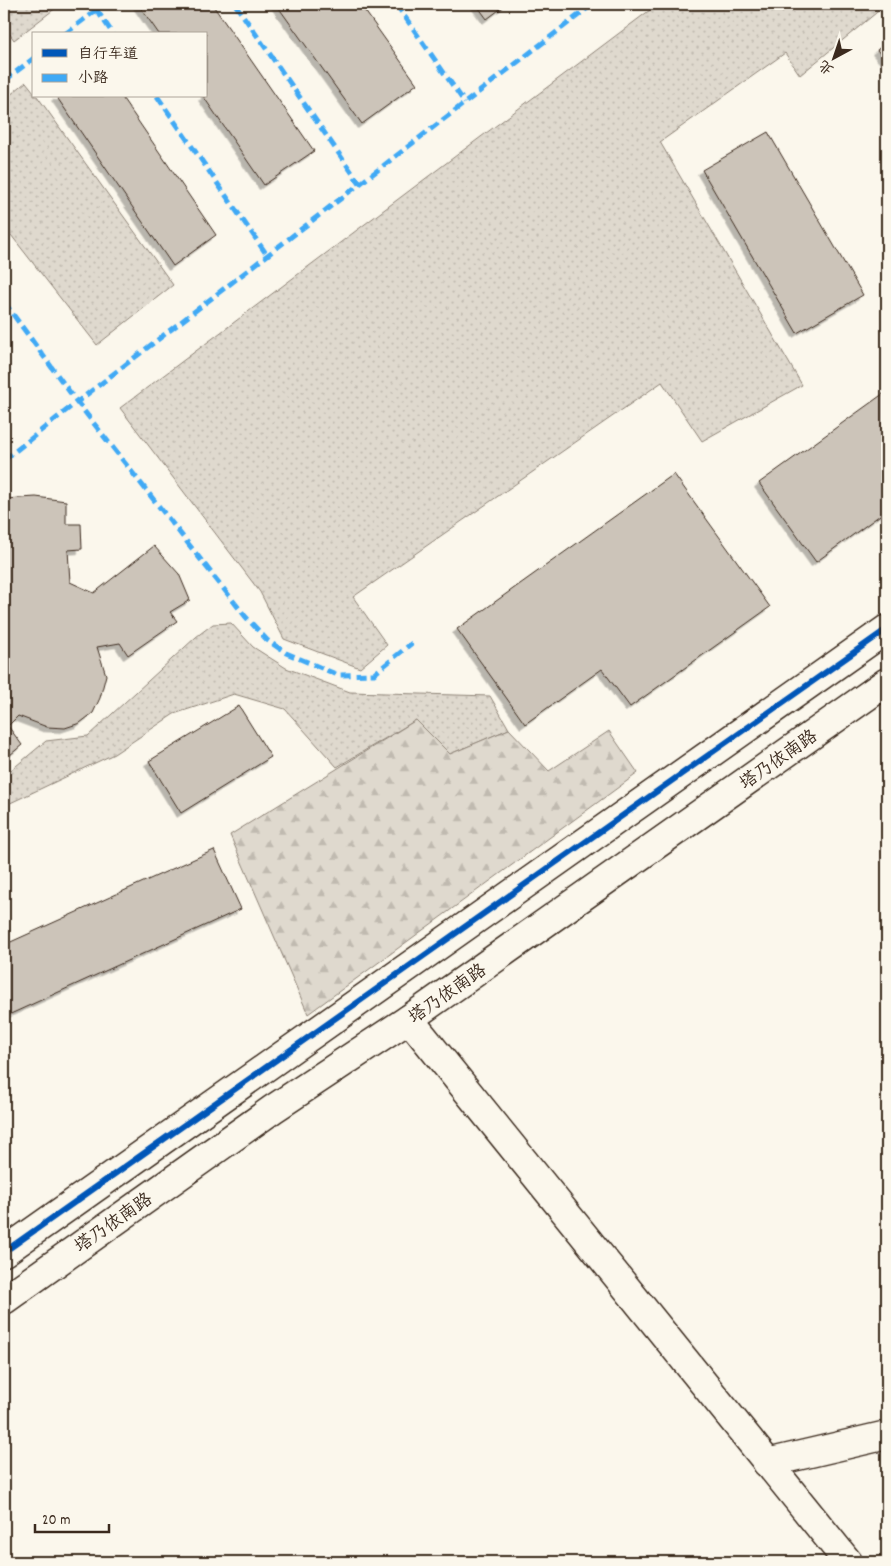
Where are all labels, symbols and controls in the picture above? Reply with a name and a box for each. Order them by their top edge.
legend [32,32,208,98]
north arrow [808,32,858,82]
text: 自行车道 [78,44,138,66]
text: 北 [815,54,839,79]
text: 小路 [78,68,108,90]
street label: 塔乃依南路 [735,725,823,797]
street label: 塔乃依南路 [404,959,492,1031]
street label: 塔乃依南路 [70,1188,158,1260]
scale bar [35,1501,109,1533]
text: 20 m [42,1510,70,1532]

